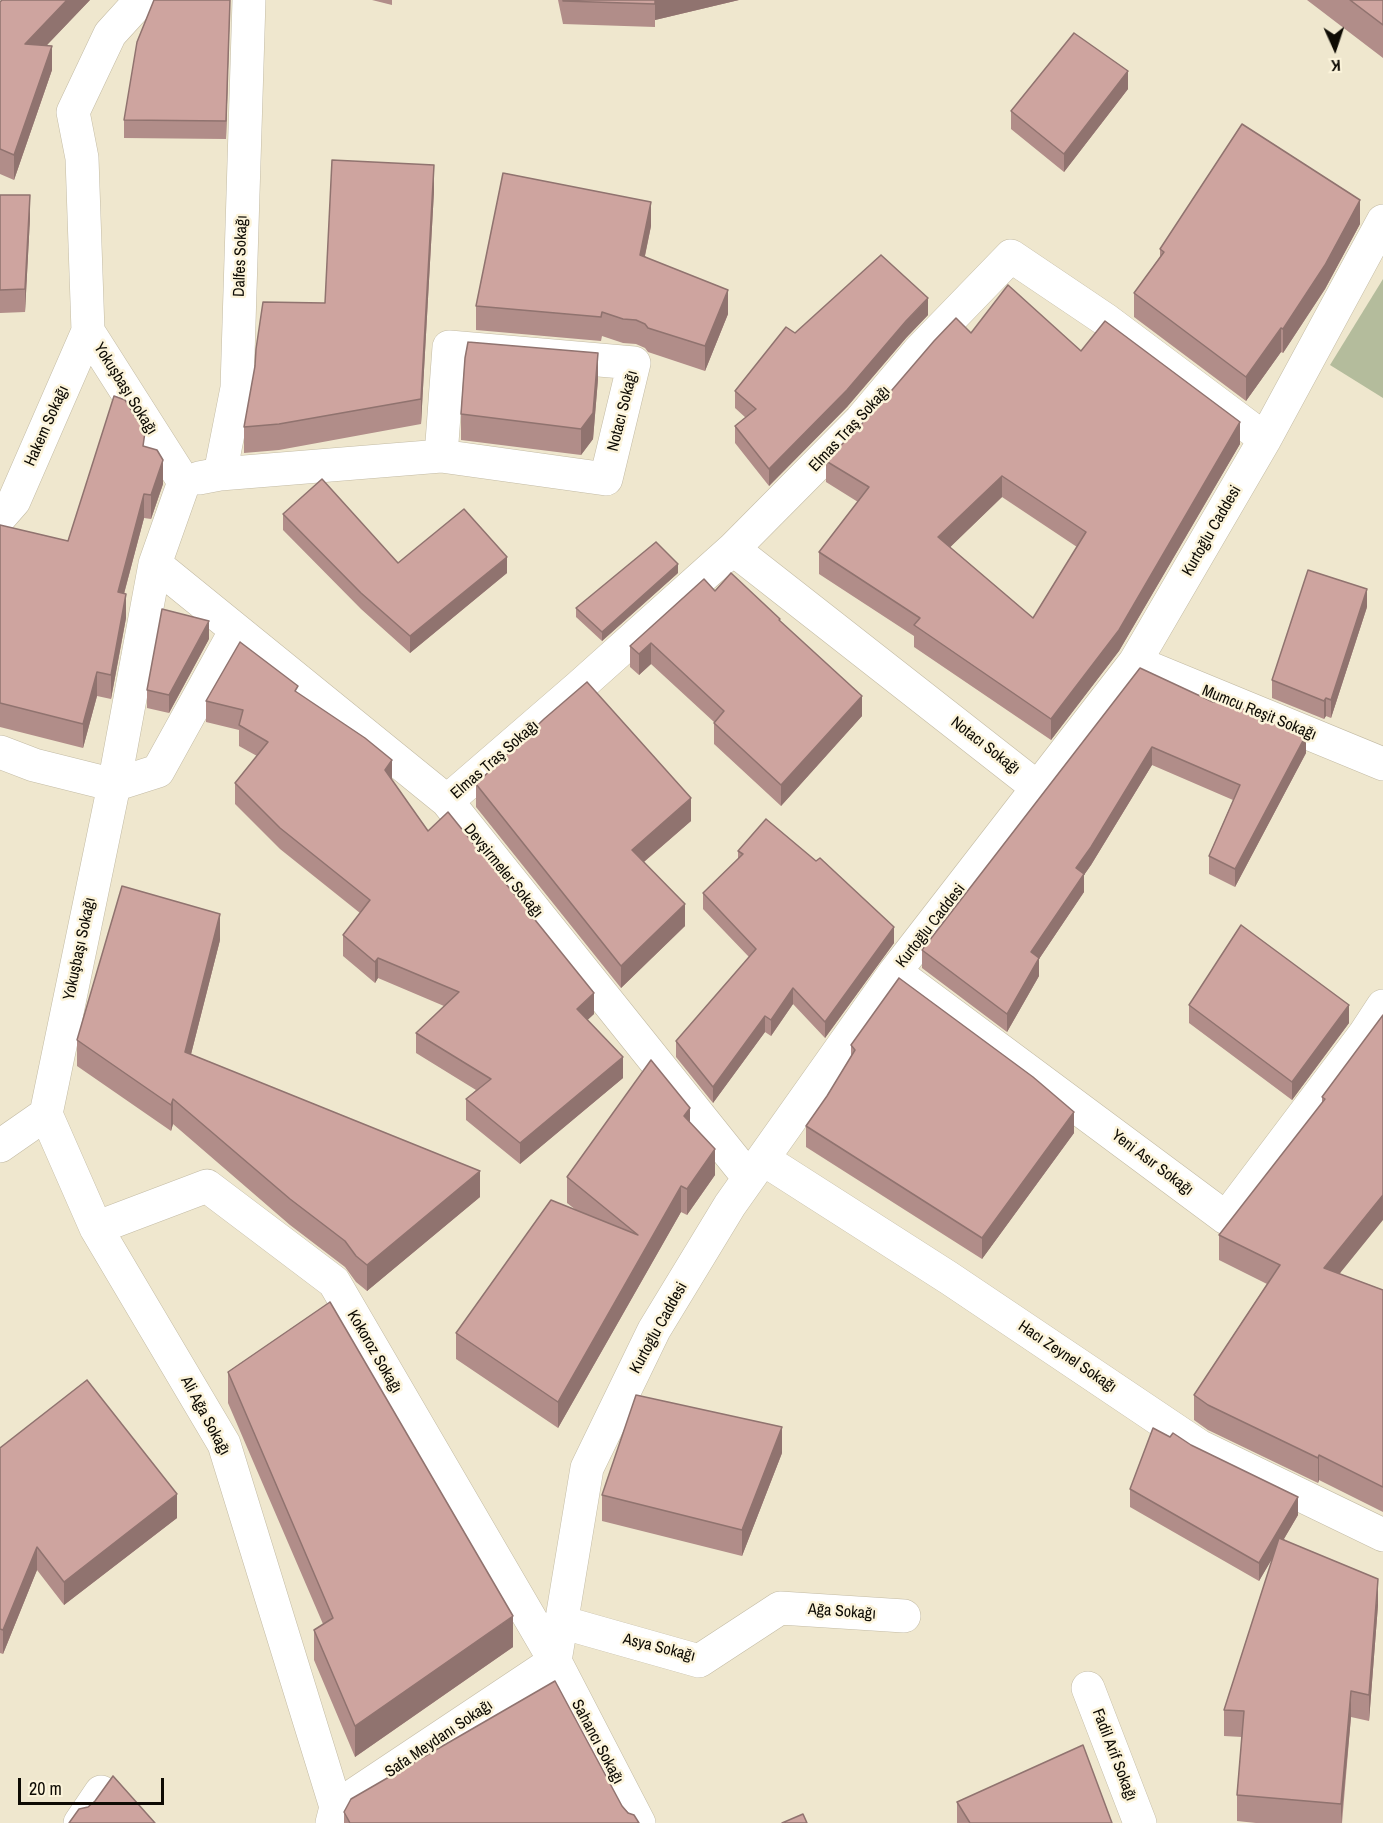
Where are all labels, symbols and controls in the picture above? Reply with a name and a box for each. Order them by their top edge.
north arrow [1305,18,1365,78]
text: K [1331,55,1341,77]
street label: Dalfes Sokağı [230,215,252,297]
street label: Yokuşbaşı Sokağı [89,340,161,438]
street label: Notacı Sokağı [604,369,642,453]
street label: Elmas Traş Sokağı [805,382,895,476]
street label: Hakem Sokağı [21,383,73,469]
street label: Kurtoğlu Caddesi [1178,482,1246,580]
street label: Mumcu Reşit Sokağı [1199,681,1319,745]
street label: Notacı Sokağı [947,713,1023,779]
street label: Elmas Traş Sokağı [447,717,543,803]
street label: Devşirmeler Sokağı [459,820,547,922]
street label: Kurtoğlu Caddesi [892,880,970,972]
street label: Yokuşbaşı Sokağı [60,896,100,1002]
street label: Yeni Asır Sokağı [1107,1126,1197,1200]
street label: Kurtoğlu Caddesi [626,1279,692,1377]
street label: Kokoroz Sokağı [343,1307,405,1397]
street label: Hacı Zeynel Sokağı [1014,1317,1120,1397]
street label: Ali Ağa Sokağı [176,1373,234,1459]
street label: Ağa Sokağı [807,1600,877,1624]
street label: Asya Sokağı [621,1630,697,1666]
street label: Safa Meydanı Sokağı [382,1696,496,1782]
street label: Sahancı Sokağı [567,1697,627,1787]
street label: Fadil Arif Sokağı [1088,1706,1140,1804]
scale bar [21,1766,166,1804]
text: 20 m [29,1776,62,1801]

